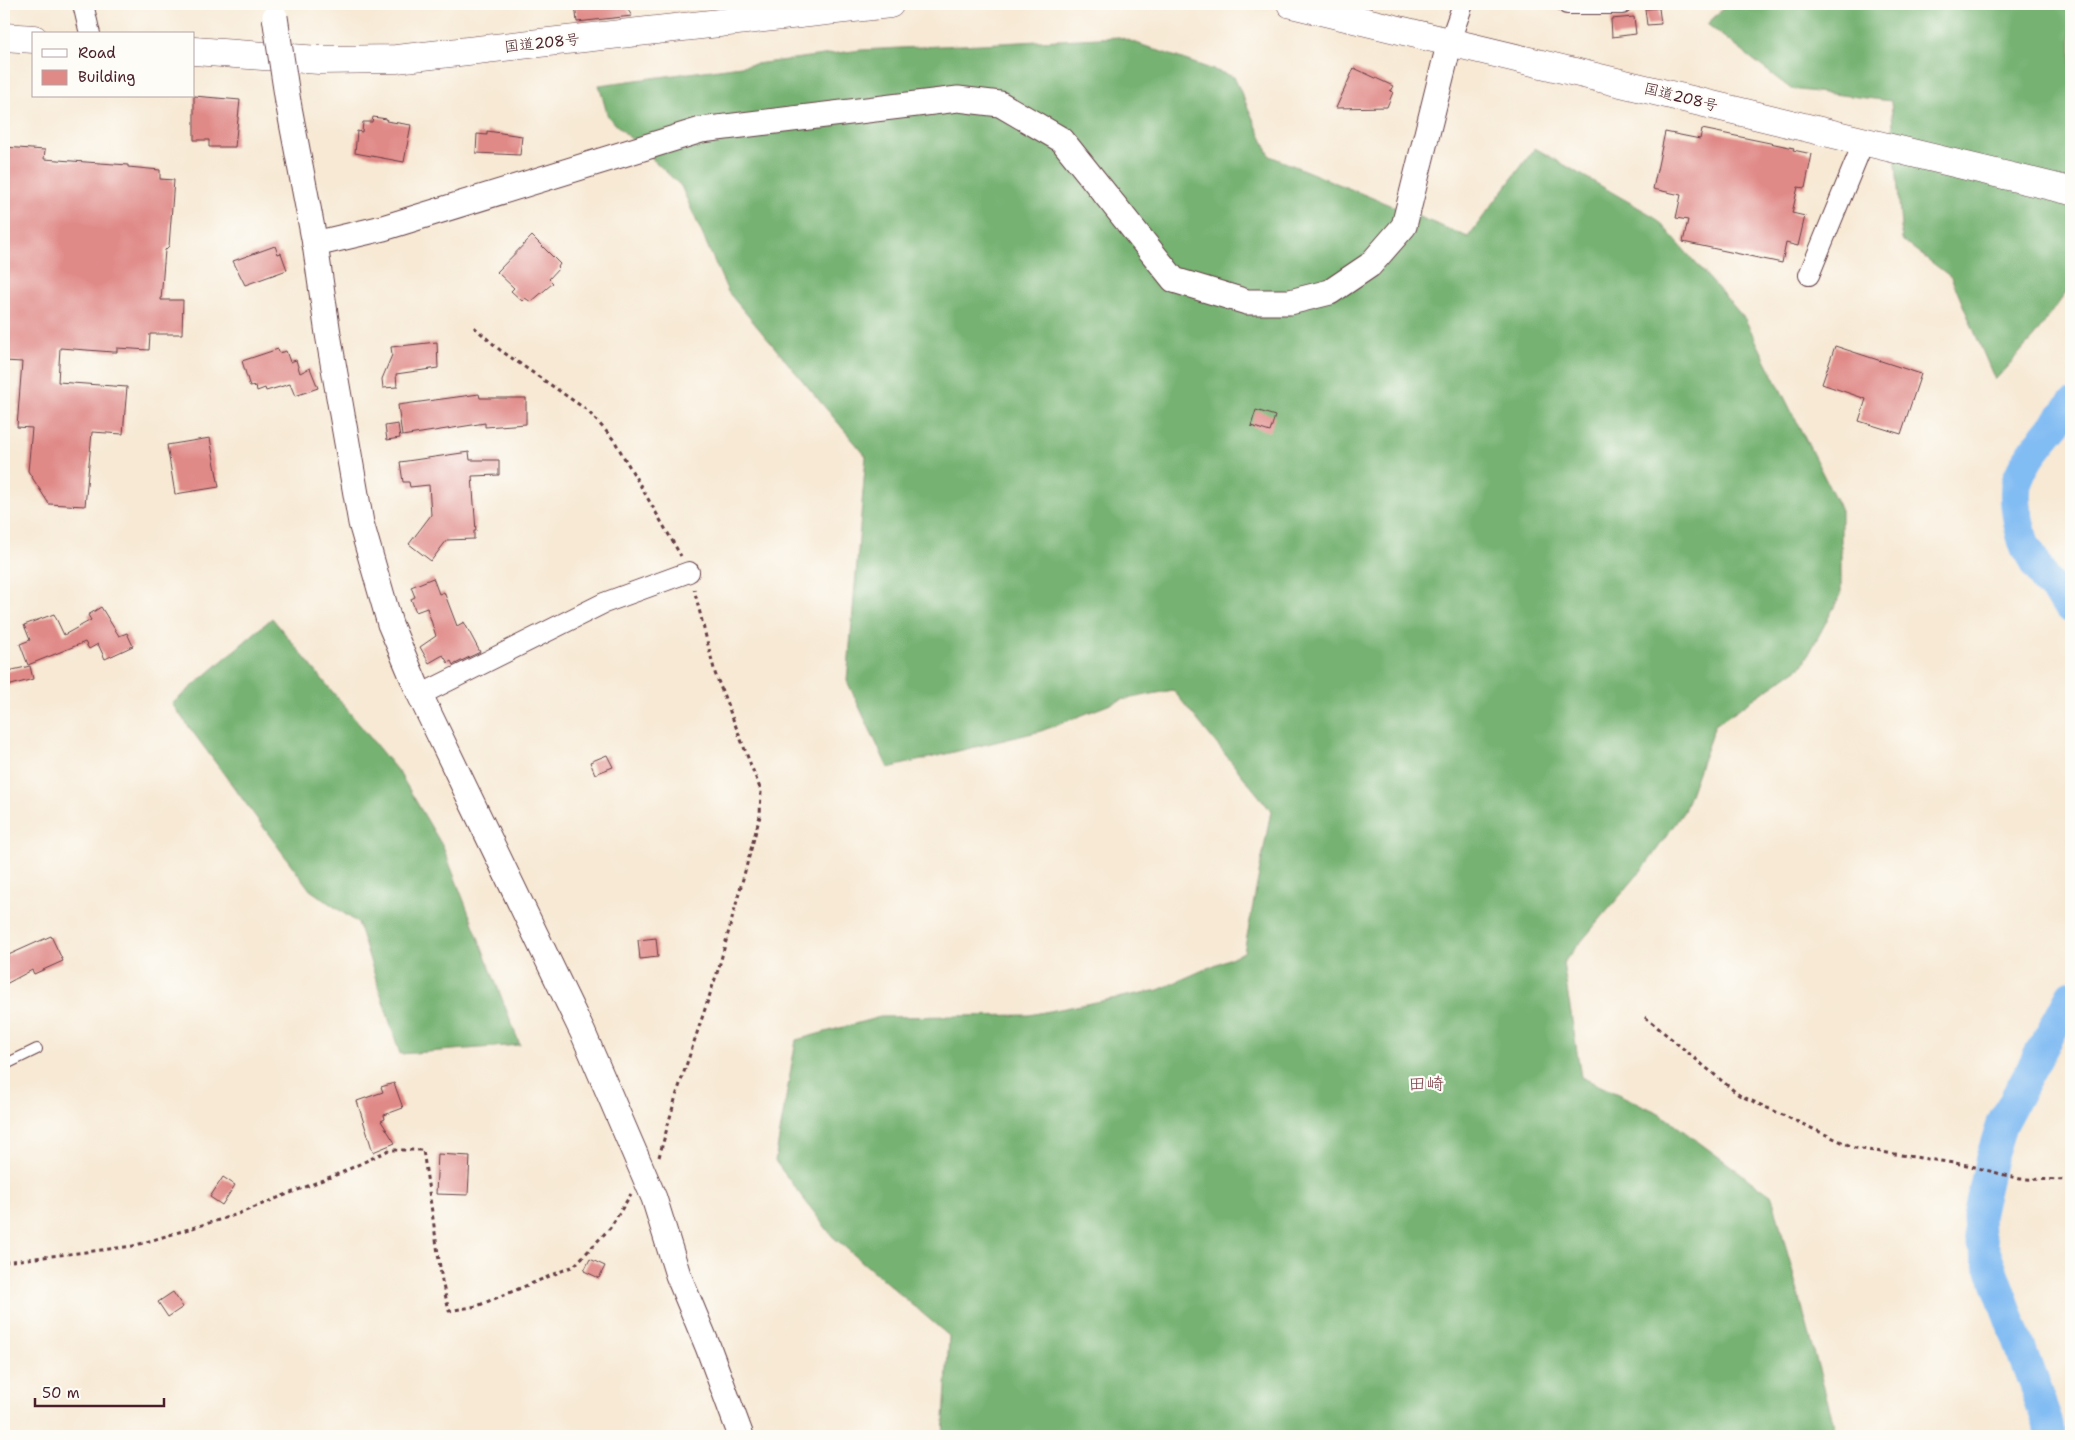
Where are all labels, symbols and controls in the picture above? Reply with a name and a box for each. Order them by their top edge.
street label: 国道208号 [503,29,581,57]
legend [32,32,195,98]
text: Road [78,43,116,63]
text: Building [78,67,135,87]
street label: 国道208号 [1642,78,1720,116]
district label: 田崎 [1408,1072,1444,1096]
scale bar [35,1375,164,1407]
text: 50 m [42,1383,80,1403]

